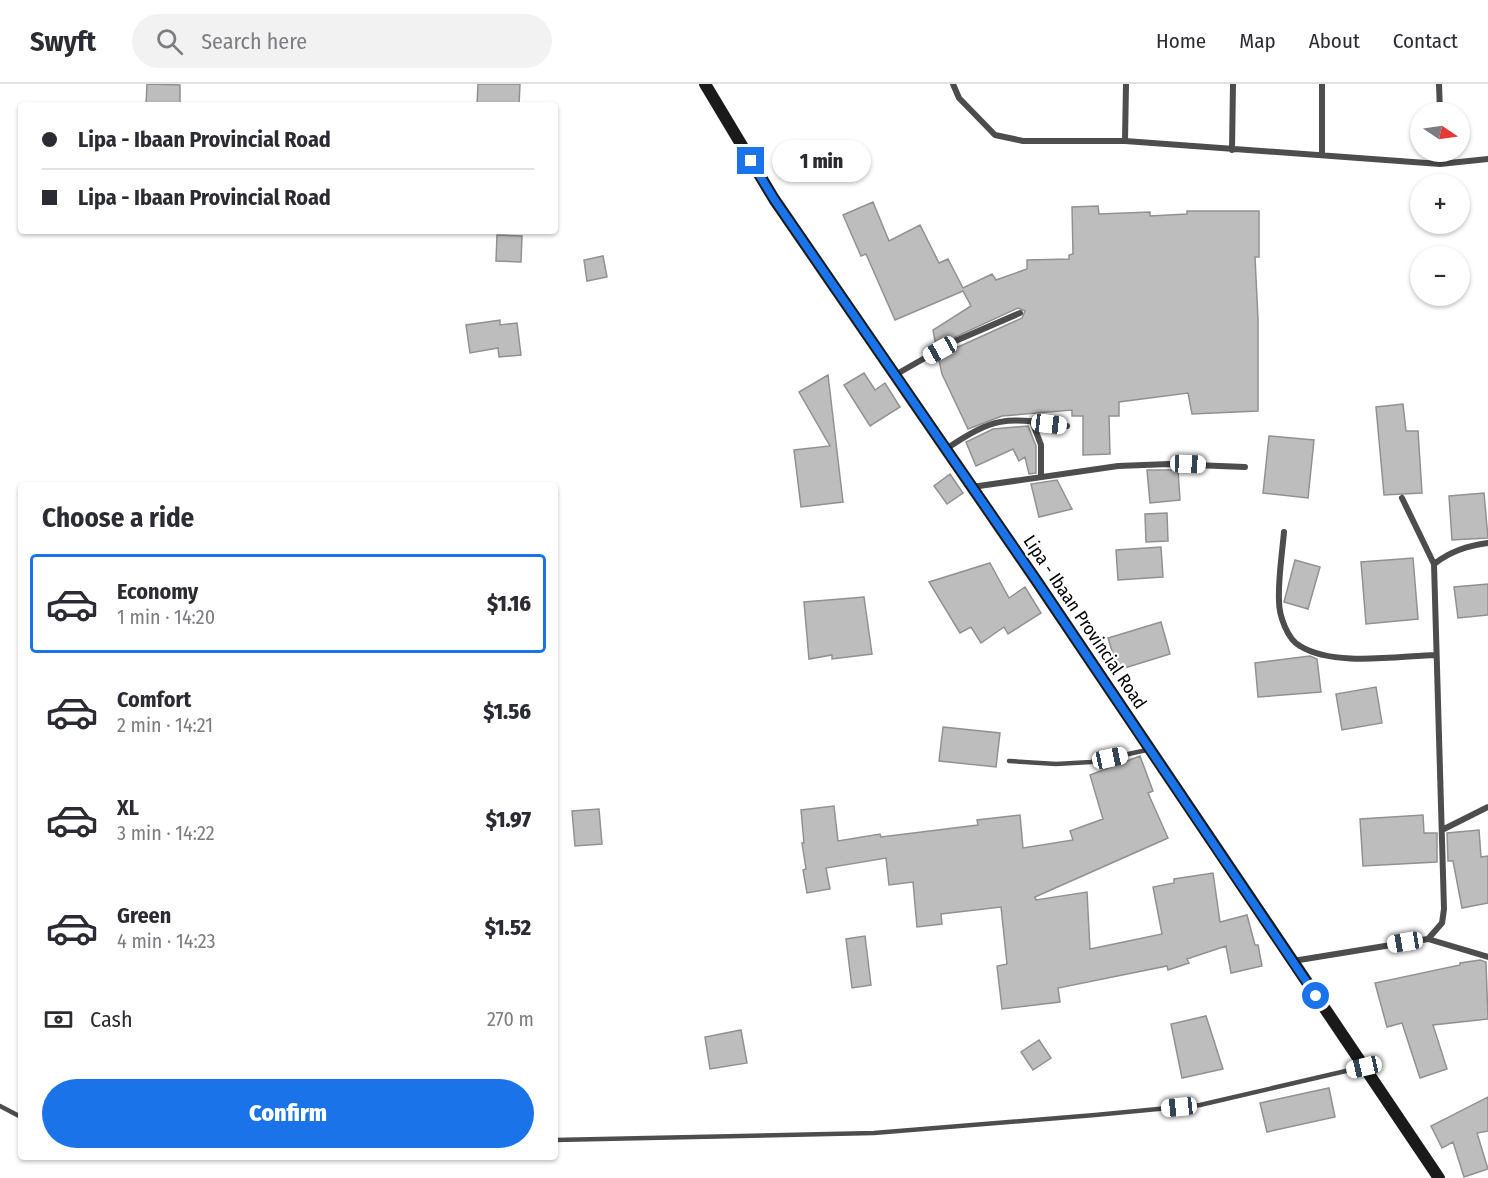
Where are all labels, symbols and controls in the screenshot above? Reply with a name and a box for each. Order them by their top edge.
search box [132,14,552,68]
text: Swyft [30,25,96,58]
icon: search [153,25,186,58]
text: Search here [201,28,307,55]
text: Home [1156,28,1206,54]
text: Map [1239,28,1276,54]
text: About [1309,28,1360,54]
text: Contact [1393,28,1458,54]
north arrow [1410,102,1470,162]
map controls [1410,102,1470,306]
text: Lipa - Ibaan Provincial Road [78,126,331,153]
callout: 1 min [772,140,871,182]
route end [737,147,764,174]
text: 1 min [800,149,843,173]
button: + [1410,174,1470,234]
text: Lipa - Ibaan Provincial Road [78,184,331,211]
button: − [1410,246,1470,306]
car [920,333,960,367]
car [1030,413,1068,435]
car [1170,454,1206,474]
text: Choose a ride [42,502,194,534]
street label: Lipa - Ibaan Provincial Road [1019,531,1151,713]
icon: car [45,577,99,631]
text: Economy [117,578,198,605]
text: $1.16 [487,590,531,617]
text: 1 min · 14:20 [117,605,215,629]
icon: car [45,685,99,739]
text: Comfort [117,686,191,713]
text: $1.56 [483,698,531,725]
text: 2 min · 14:21 [117,713,213,737]
car [1091,745,1129,771]
icon: car [45,793,99,847]
text: XL [117,794,139,821]
text: $1.97 [486,806,531,833]
text: 3 min · 14:22 [117,821,215,845]
icon: car [45,901,99,955]
text: Green [117,902,171,929]
text: $1.52 [485,914,531,941]
text: 4 min · 14:23 [117,929,216,953]
car [1386,930,1424,954]
route start [1302,982,1329,1009]
icon: cash [42,1003,75,1036]
text: Cash [90,1006,133,1033]
text: 270 m [487,1007,534,1031]
car [1344,1054,1384,1080]
button: Confirm [42,1079,534,1148]
car [1160,1096,1198,1118]

